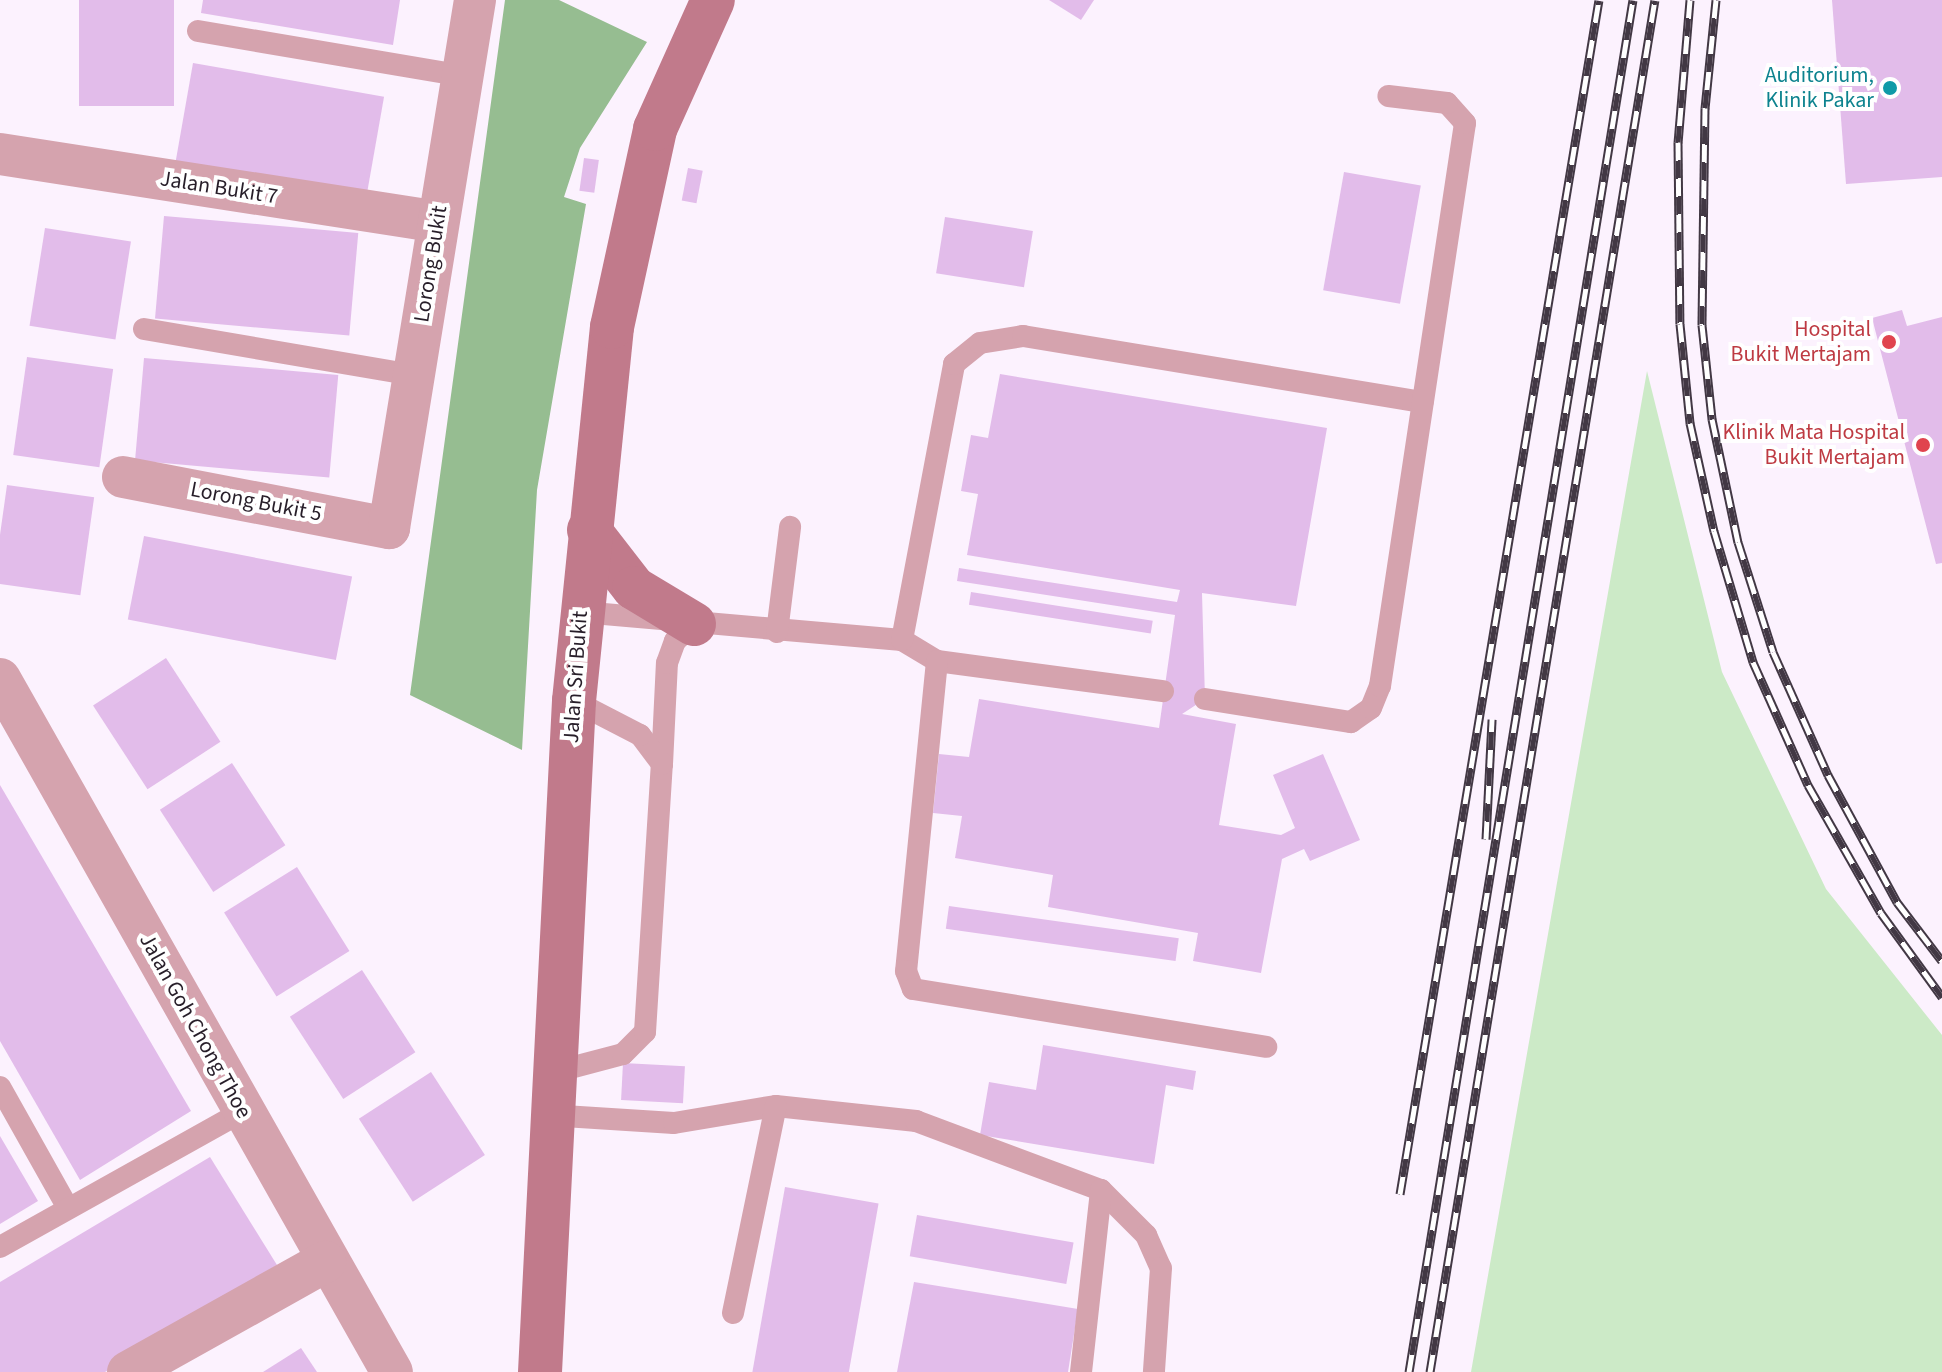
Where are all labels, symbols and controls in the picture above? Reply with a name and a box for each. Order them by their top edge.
place label: Auditorium, Klinik Pakar [1765,62,1874,114]
marker: Auditorium, Klinik Pakar [1881,79,1899,97]
street label: Jalan Bukit 7 [158,166,280,210]
street label: Lorong Bukit [409,204,453,324]
place label: Hospital Bukit Mertajam [1731,316,1871,368]
marker: Hospital Bukit Mertajam [1878,331,1900,353]
place label: Klinik Mata Hospital Bukit Mertajam [1723,419,1905,470]
marker: Klinik Mata Hospital Bukit Mertajam [1912,434,1934,456]
street label: Lorong Bukit 5 [188,476,324,528]
street label: Jalan Sri Bukit [558,610,594,744]
street label: Jalan Goh Chong Thoe [133,929,257,1123]

